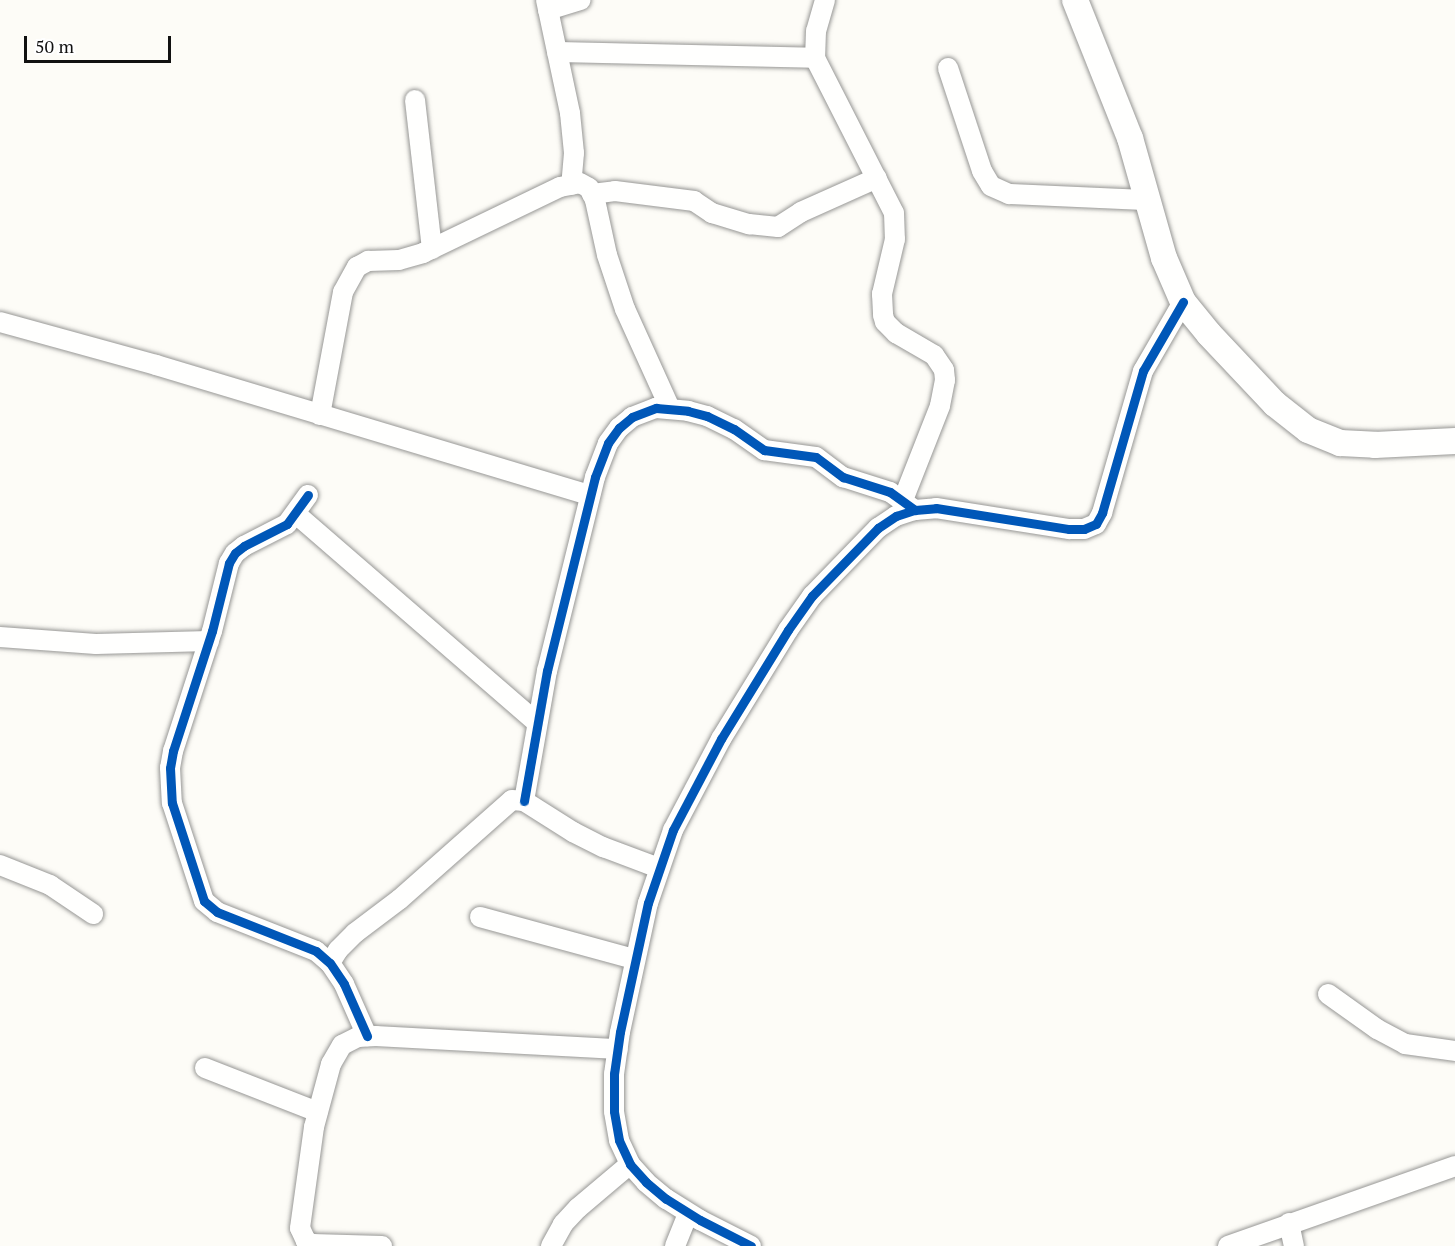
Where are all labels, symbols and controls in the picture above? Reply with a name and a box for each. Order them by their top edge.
scale bar [27,24,174,62]
text: 50 m [35,34,74,58]

